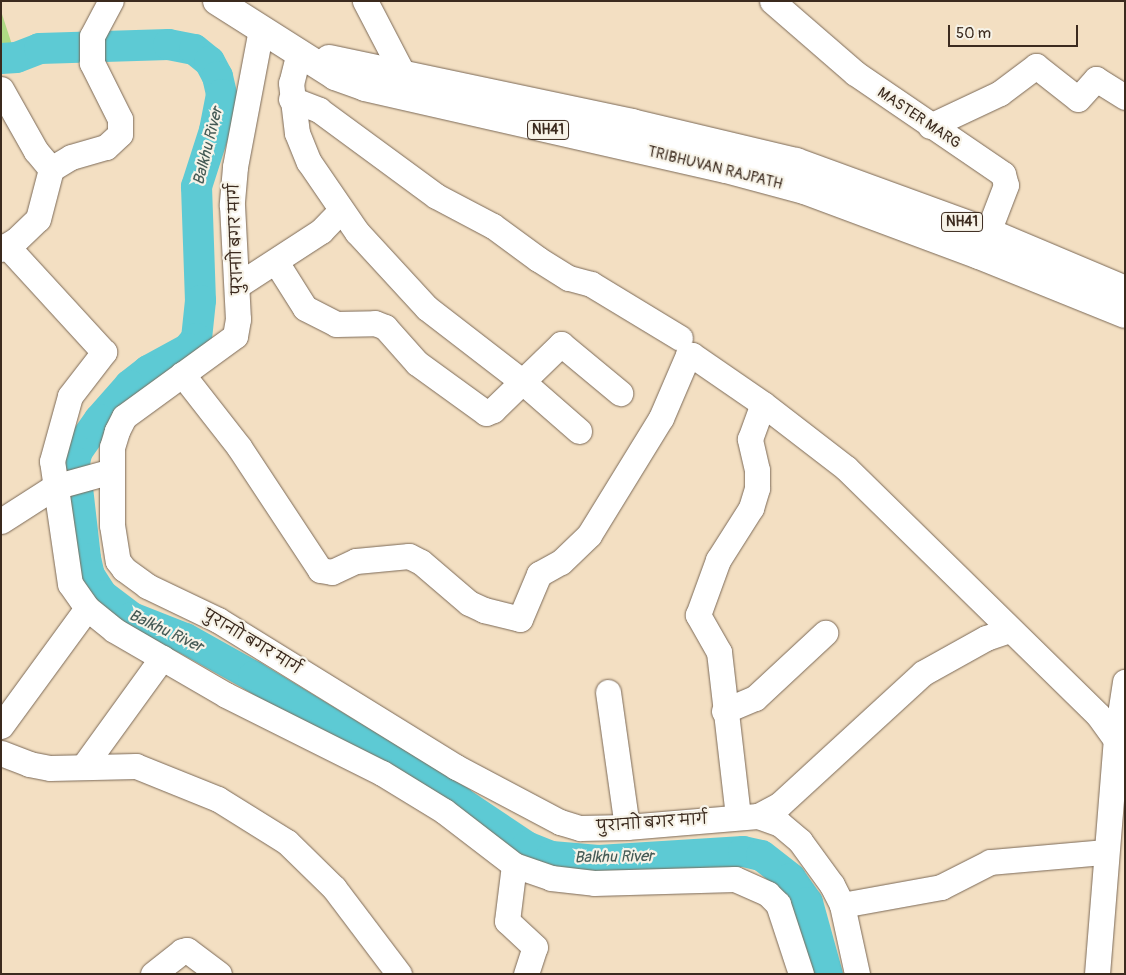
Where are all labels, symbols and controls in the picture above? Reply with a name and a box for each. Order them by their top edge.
scale bar [951,15,1081,47]
text: 50 m [956,24,991,43]
street label: MASTER MARG [874,84,964,152]
water label: Balkhu River [189,105,227,187]
road number: NH41 [527,118,569,142]
street label: TRIBHUVAN RAJPATH [646,143,784,193]
street label: पुरानाो बगर मार्ग [225,183,247,295]
road number: NH41 [941,210,983,233]
water label: Balkhu River [126,606,206,656]
street label: पुरानाो बगर मार्ग [200,606,304,678]
street label: पुरानाो बगर मार्ग [596,810,708,836]
water label: Balkhu River [574,847,654,867]

